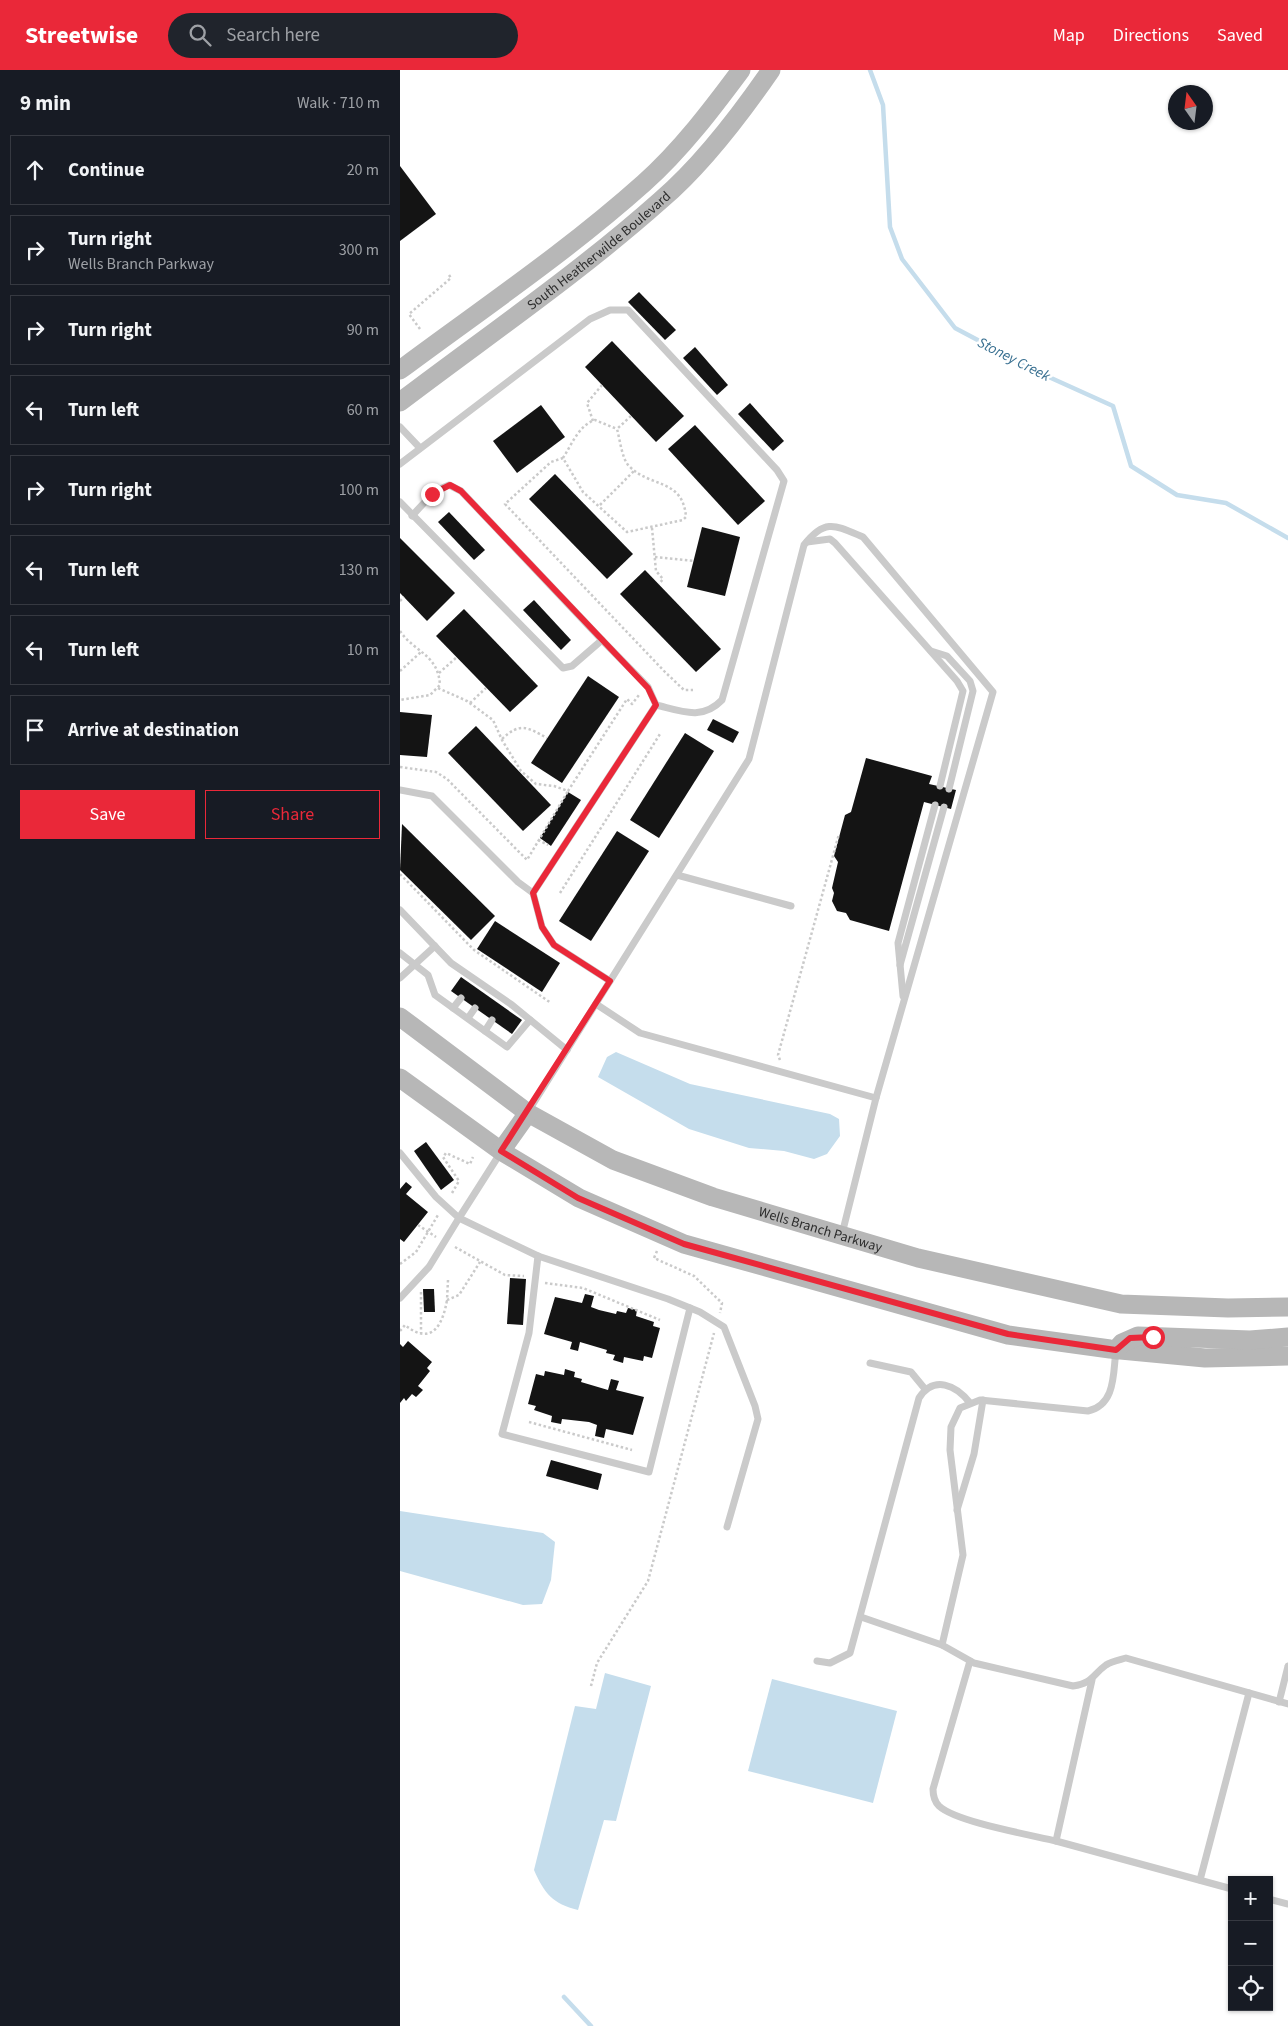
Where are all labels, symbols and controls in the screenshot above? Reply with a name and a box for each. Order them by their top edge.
search box [168,13,518,58]
text: Streetwise [25,18,138,53]
icon: search [186,21,214,49]
text: Search here [226,22,320,49]
text: Map [1053,23,1085,48]
text: Directions [1113,23,1189,48]
text: Saved [1217,23,1263,48]
north arrow [1168,85,1213,130]
text: 9 min [20,88,71,118]
text: Walk · 710 m [297,92,380,114]
icon: ahead [21,156,49,184]
text: Continue [68,157,145,184]
text: 20 m [347,159,379,181]
street label: South Heatherwilde Boulevard [523,187,676,315]
text: Turn right [68,226,152,253]
icon: right [21,236,49,264]
text: 300 m [339,239,379,261]
text: Wells Branch Parkway [68,253,214,275]
icon: right [21,316,49,344]
text: Turn right [68,317,152,344]
text: 90 m [347,319,379,341]
water label: Stoney Creek [974,332,1055,387]
icon: left [21,396,49,424]
text: Turn left [68,397,139,424]
text: 60 m [347,399,379,421]
icon: right [21,476,49,504]
text: Turn right [68,477,152,504]
text: 100 m [339,479,379,501]
route end [421,483,444,506]
icon: left [21,556,49,584]
text: Turn left [68,557,139,584]
text: 130 m [339,559,379,581]
icon: left [21,636,49,664]
text: Turn left [68,637,139,664]
text: 10 m [347,639,379,661]
icon: arrive [21,716,49,744]
text: Arrive at destination [68,717,239,744]
button: Save [20,790,195,839]
button: Share [205,790,380,839]
street label: Wells Branch Parkway [756,1202,885,1258]
route start [1142,1326,1165,1349]
map controls [1228,1876,1273,2011]
button: + [1228,1876,1273,1921]
button: − [1228,1921,1273,1966]
button: locate [1228,1966,1273,2011]

